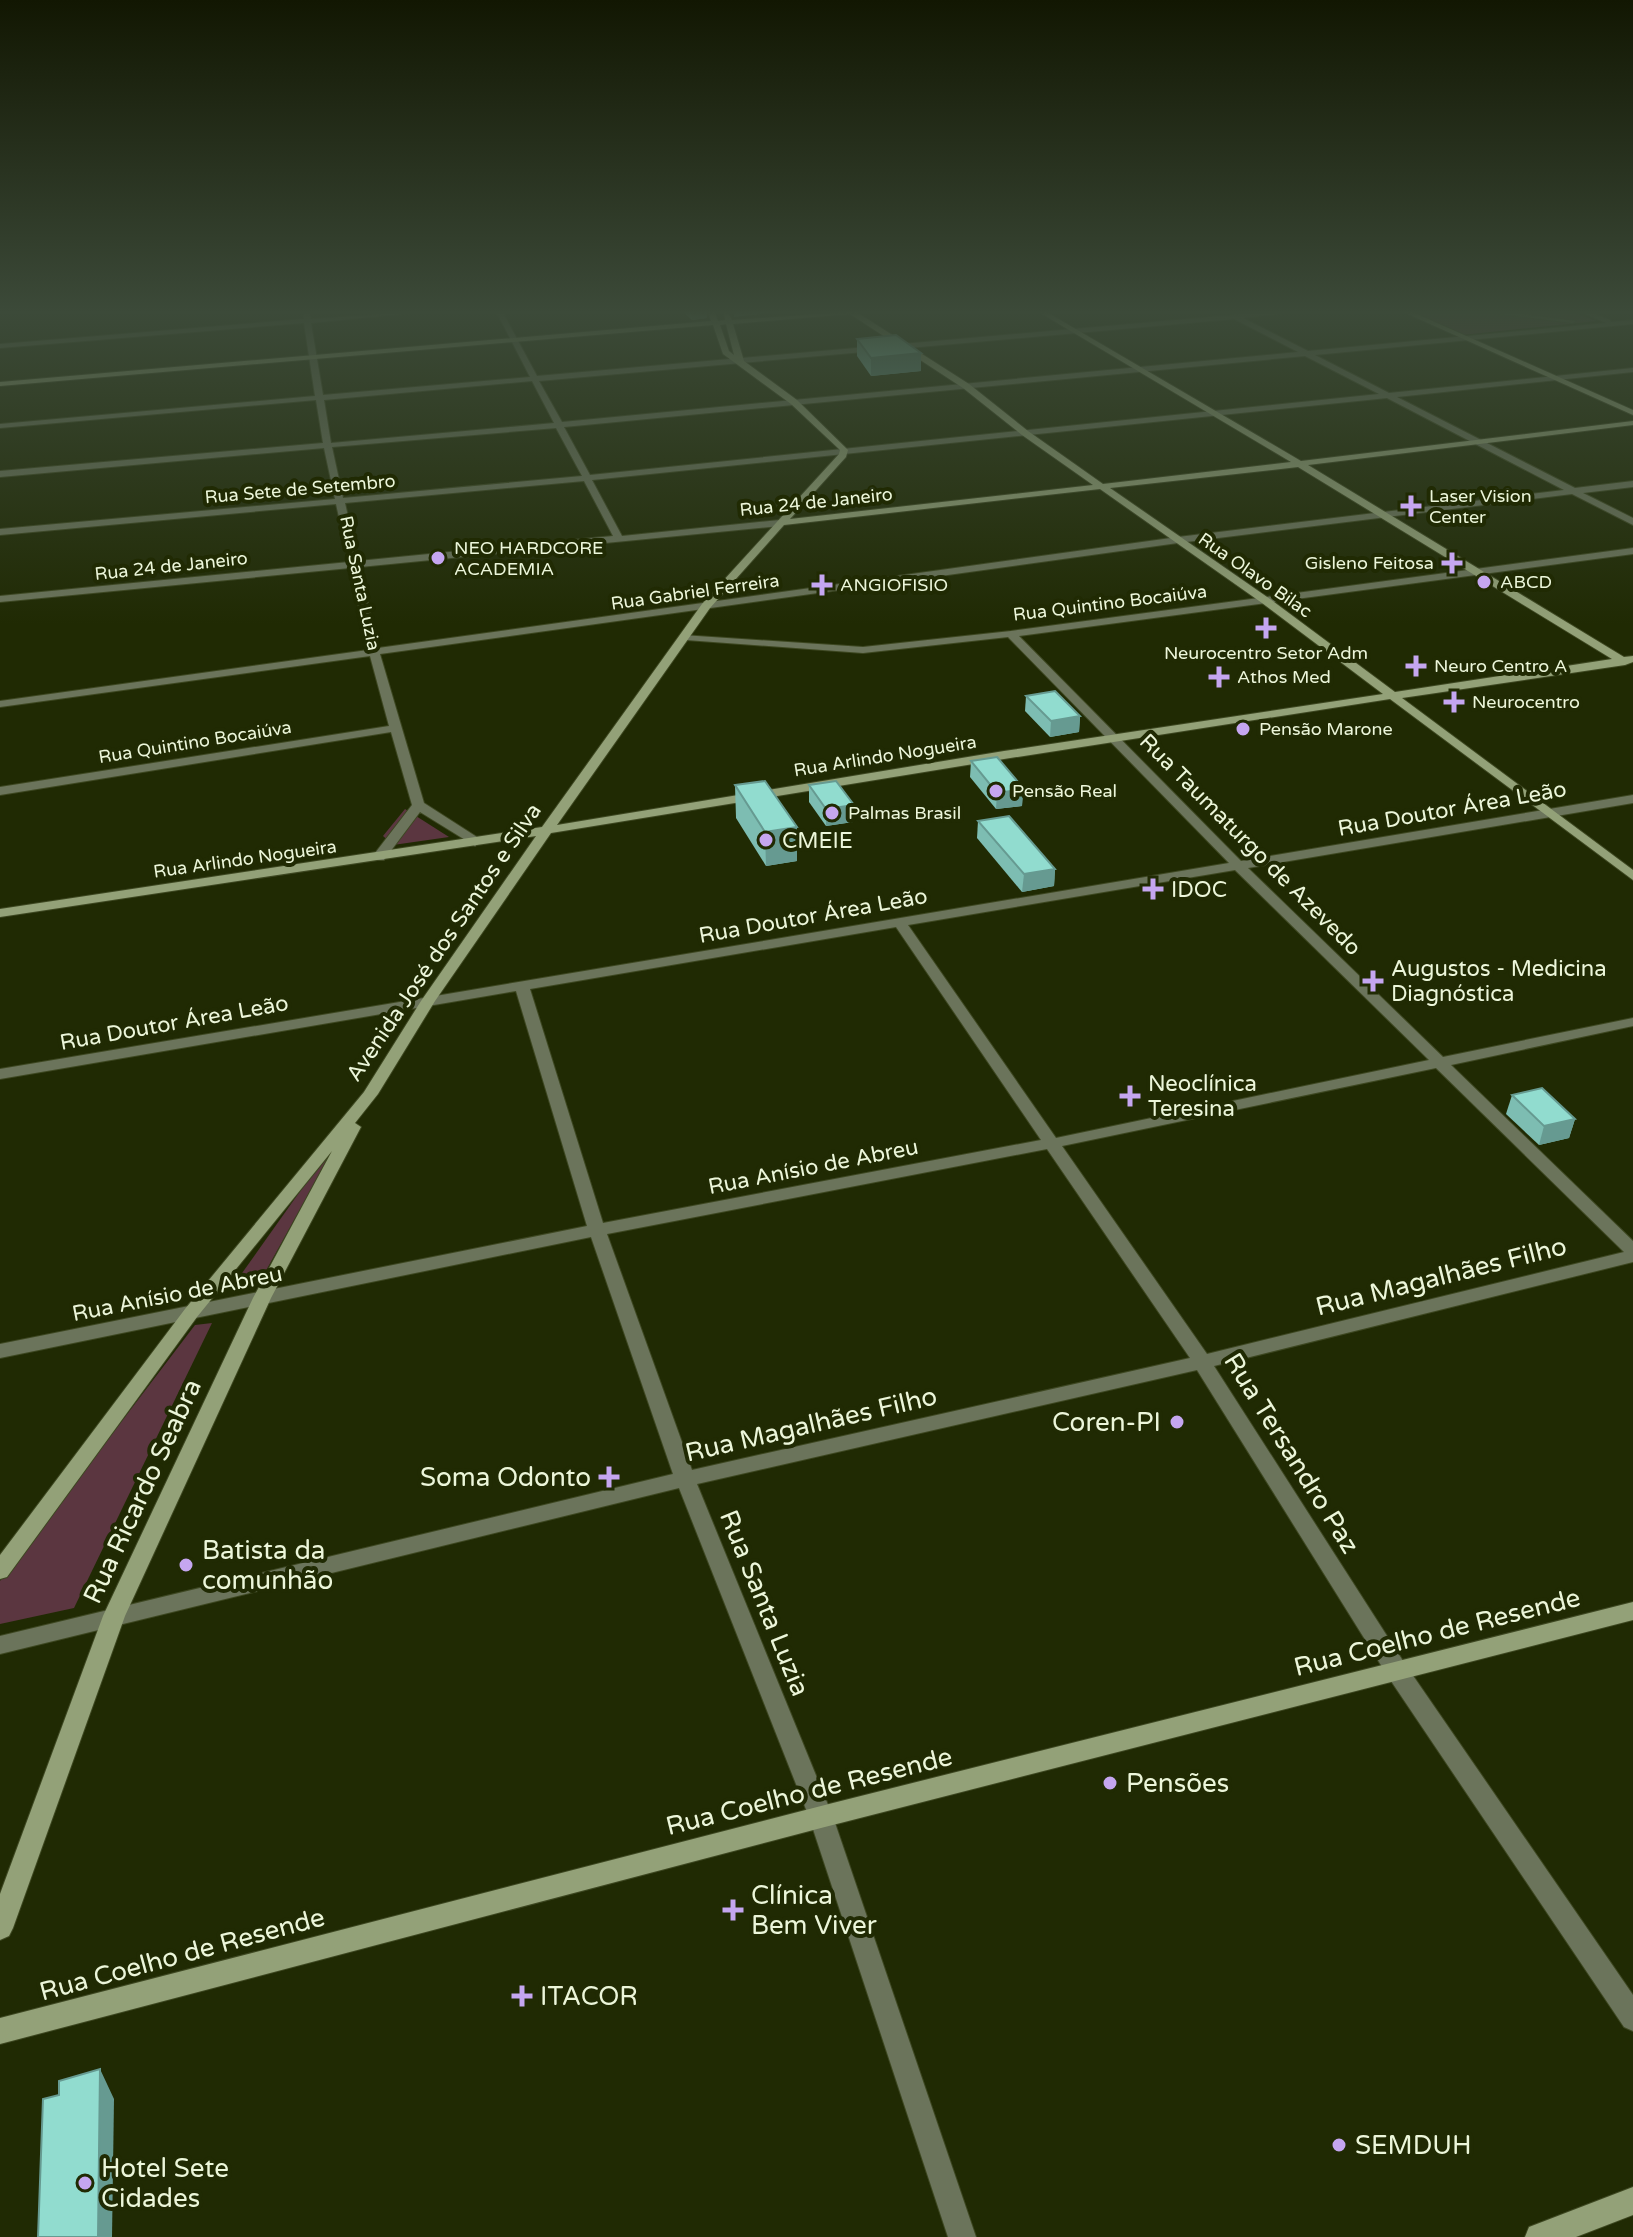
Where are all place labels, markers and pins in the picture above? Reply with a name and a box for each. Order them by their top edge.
place label: Laser Vision Center [1429,485,1532,528]
marker: Laser Vision Center [1400,495,1422,517]
place label: NEO HARDCORE ACADEMIA [454,537,604,580]
marker: NEO HARDCORE ACADEMIA [429,549,447,567]
place label: Gisleno Feitosa [1305,552,1434,574]
marker: Gisleno Feitosa [1441,552,1463,574]
place label: ABCD [1500,571,1552,593]
marker: ABCD [1475,573,1493,591]
marker: ANGIOFISIO [811,574,833,596]
place label: ANGIOFISIO [840,574,948,596]
marker: Neurocentro Setor Adm [1255,617,1277,639]
place label: Neurocentro Setor Adm [1164,642,1368,664]
marker: Neuro Centro A [1405,655,1427,677]
place label: Neuro Centro A [1434,655,1567,677]
marker: Athos Med [1208,666,1230,688]
place label: Athos Med [1237,666,1331,688]
marker: Neurocentro [1443,691,1465,713]
place label: Neurocentro [1472,691,1580,713]
place label: Pensão Marone [1259,718,1393,740]
marker: Pensão Marone [1234,720,1252,738]
place label: Pensão Real [1012,780,1117,802]
marker: Pensão Real [987,782,1005,800]
place label: Palmas Brasil [848,802,961,824]
marker: Palmas Brasil [823,804,841,822]
place label: CMEIE [782,828,853,854]
marker: CMEIE [757,831,775,849]
place label: IDOC [1171,877,1227,903]
marker: IDOC [1142,878,1164,900]
place label: Augustos - Medicina Diagnóstica [1391,956,1607,1007]
marker: Augustos - Medicina Diagnóstica [1362,970,1384,992]
place label: Neoclínica Teresina [1148,1071,1257,1122]
marker: Neoclínica Teresina [1119,1085,1141,1107]
place label: Coren-PI [1052,1407,1161,1438]
marker: Coren-PI [1168,1413,1186,1431]
place label: Soma Odonto [420,1462,591,1493]
marker: Soma Odonto [598,1466,620,1488]
place label: Batista da comunhão [202,1535,333,1596]
marker: Batista da comunhão [177,1556,195,1574]
place label: Pensões [1126,1768,1229,1799]
marker: Pensões [1101,1774,1119,1792]
place label: Clínica Bem Viver [751,1880,877,1941]
marker: Clínica Bem Viver [722,1899,744,1921]
place label: ITACOR [540,1981,638,2012]
marker: ITACOR [511,1985,533,2007]
place label: SEMDUH [1355,2130,1472,2161]
marker: SEMDUH [1330,2136,1348,2154]
place label: Hotel Sete Cidades [101,2153,229,2214]
marker: Hotel Sete Cidades [76,2174,94,2192]

